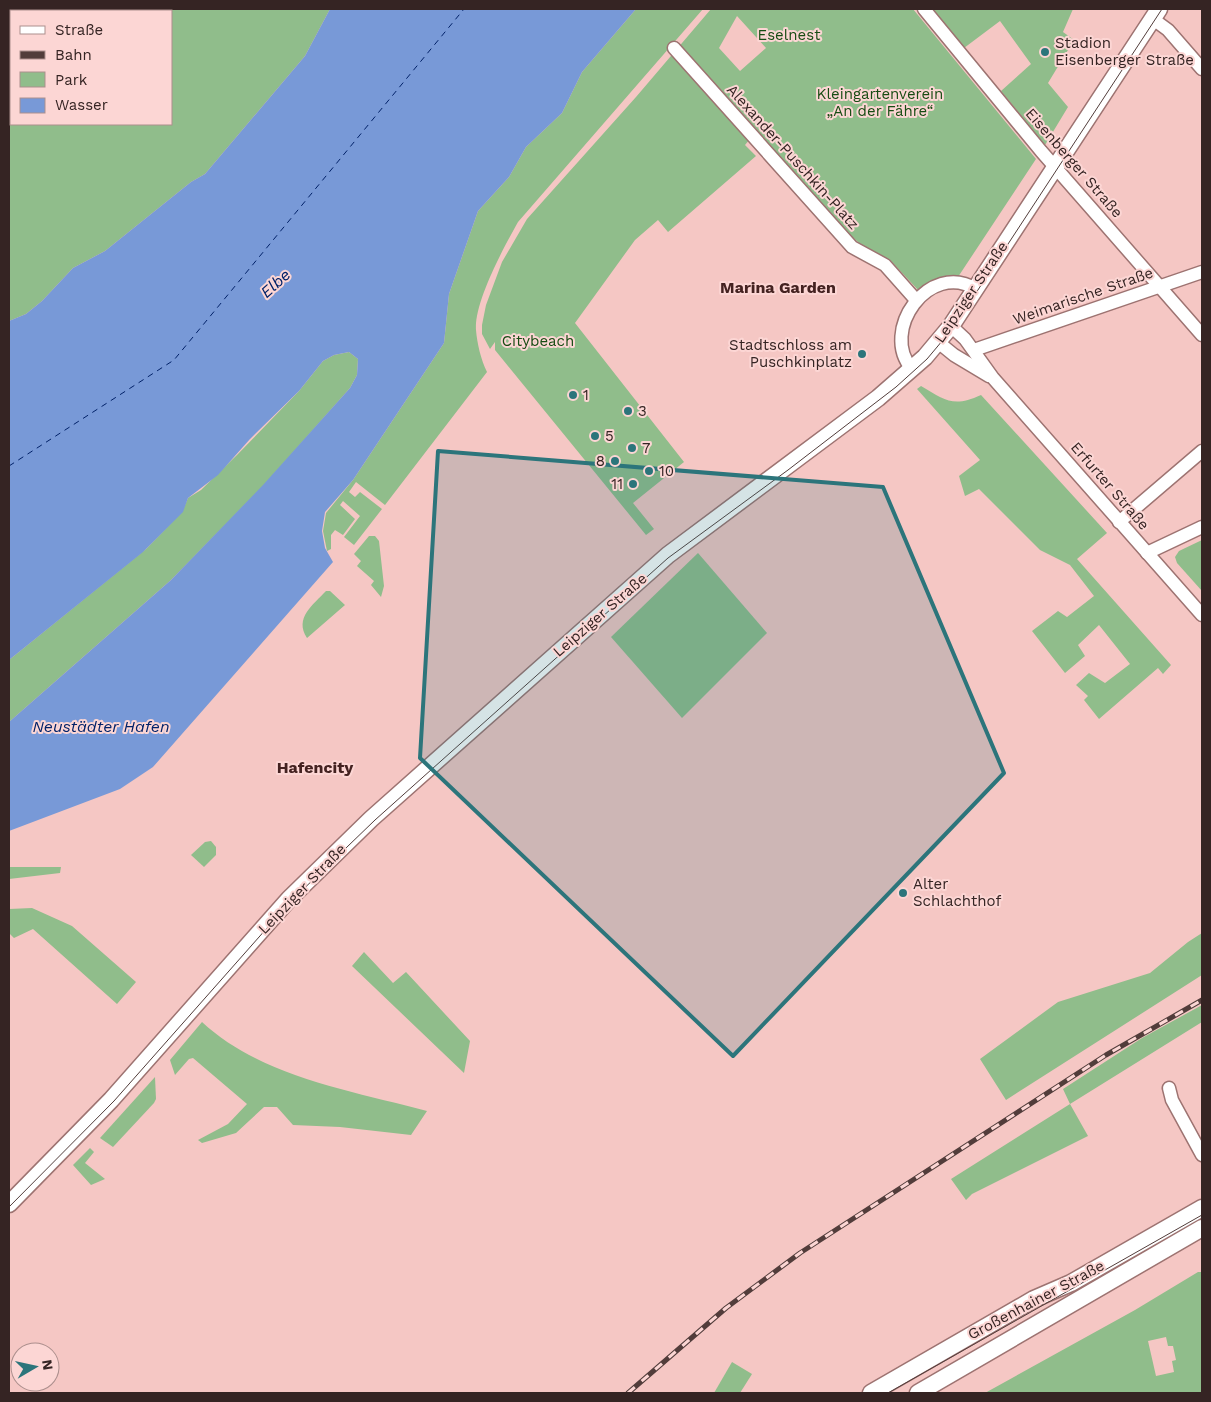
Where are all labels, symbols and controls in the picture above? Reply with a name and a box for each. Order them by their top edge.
legend [10,10,172,125]
text: Straße [55,21,103,39]
park label: Eselnest [758,26,821,44]
place label: Stadion Eisenberger Straße [1055,34,1194,69]
text: Bahn [55,46,92,64]
marker: Stadion Eisenberger Straße [1039,46,1051,58]
text: Park [55,71,88,89]
street label: Alexander-Puschkin-Platz [723,81,863,233]
park label: Kleingartenverein „An der Fähre“ [817,85,943,120]
text: Wasser [55,96,108,114]
street label: Eisenberger Straße [1022,105,1126,221]
street label: Leipziger Straße [930,238,1012,346]
street label: Weimarische Straße [1011,264,1155,328]
water label: Elbe [256,265,294,302]
district label: Marina Garden [720,278,836,297]
park label: Citybeach [502,332,574,350]
place label: Stadtschloss am Puschkinplatz [729,336,852,371]
marker: Stadtschloss am Puschkinplatz [856,348,868,360]
place label: 1 [583,386,589,404]
marker: 1 [567,389,579,401]
place label: 3 [638,402,647,420]
marker: 3 [622,405,634,417]
place label: 5 [605,427,614,445]
marker: 5 [589,430,601,442]
street label: Erfurter Straße [1067,438,1153,534]
place label: 7 [642,439,650,457]
marker: 7 [626,442,638,454]
place label: 8 [596,452,605,470]
marker: 8 [609,455,621,467]
place label: 10 [659,462,674,480]
marker: 10 [643,465,655,477]
place label: 11 [611,475,623,493]
marker: 11 [627,478,639,490]
street label: Leipziger Straße [549,569,651,661]
water label: Neustädter Hafen [32,717,170,736]
district label: Hafencity [277,758,354,777]
street label: Leipziger Straße [254,840,350,938]
place label: Alter Schlachthof [913,875,1001,910]
marker: Alter Schlachthof [897,887,909,899]
street label: Großenhainer Straße [965,1256,1107,1344]
north arrow [10,1342,60,1392]
text: N [39,1359,57,1371]

